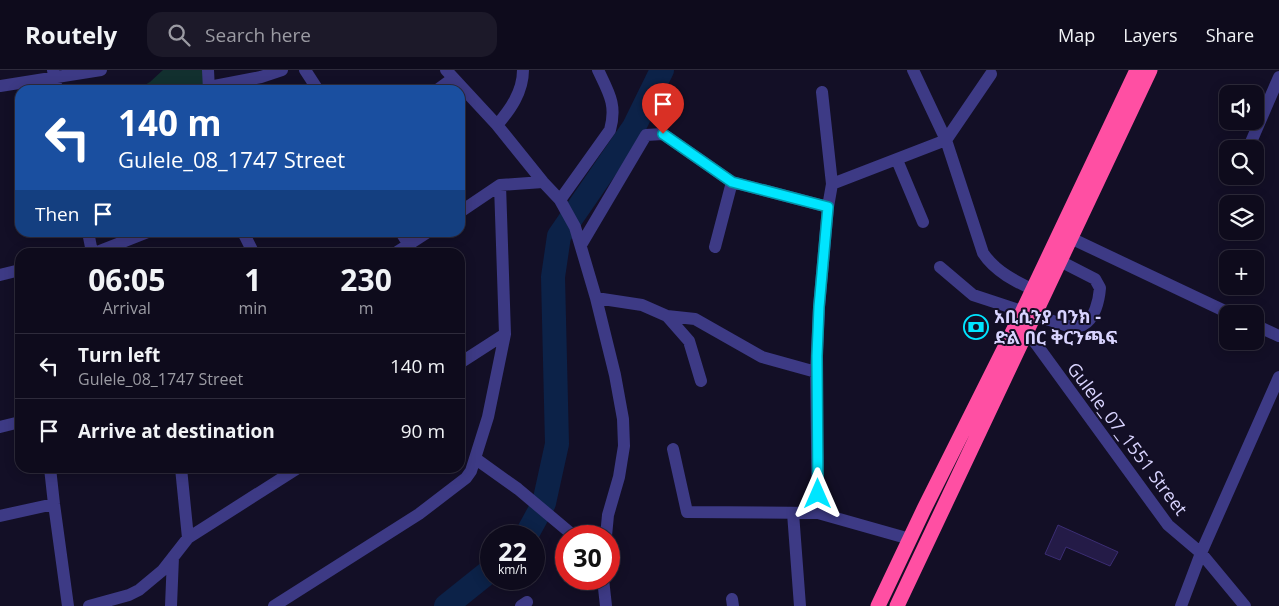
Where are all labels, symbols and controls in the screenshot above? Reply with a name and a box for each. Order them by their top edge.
search box [147,12,497,57]
text: Routely [25,18,117,51]
icon: search [165,21,193,49]
text: Search here [205,22,311,48]
text: Map [1058,23,1095,47]
text: Layers [1123,23,1178,47]
text: Share [1206,23,1254,47]
pin [642,83,684,134]
map controls [1219,85,1264,350]
button: sound [1219,85,1264,130]
icon: arrive [649,90,677,118]
text: 140 m [118,99,222,146]
icon: left [35,105,100,170]
button: search [1219,140,1264,185]
text: Gulele_08_1747 Street [118,144,345,174]
button: layers [1219,195,1264,240]
icon: arrive [89,200,117,228]
text: Then [35,201,79,227]
button: + [1219,250,1264,295]
text: 06:05 [88,259,165,300]
text: 1 [244,259,261,300]
text: 230 [340,259,392,300]
text: Arrival [103,297,151,319]
text: min [239,297,267,319]
text: m [359,297,374,319]
place label: አቢሲንያ ባንክ - ድል በር ቅርንጫፍ [994,304,1118,349]
button: − [1219,305,1264,350]
bank icon: አቢሲንያ ባንክ - ድል በር ቅርንጫፍ [963,314,989,340]
text: Turn left [78,342,160,368]
icon: left [35,352,63,380]
text: 140 m [390,353,445,379]
street label: Gulele_07_1551 Street [1062,357,1193,520]
text: Gulele_08_1747 Street [78,368,243,390]
icon: arrive [35,417,63,445]
text: Arrive at destination [78,418,275,444]
text: 90 m [401,418,445,444]
position arrow [791,467,843,519]
speed limit sign: 30 [555,525,620,590]
text: 22 [498,534,527,568]
text: km/h [498,561,527,578]

